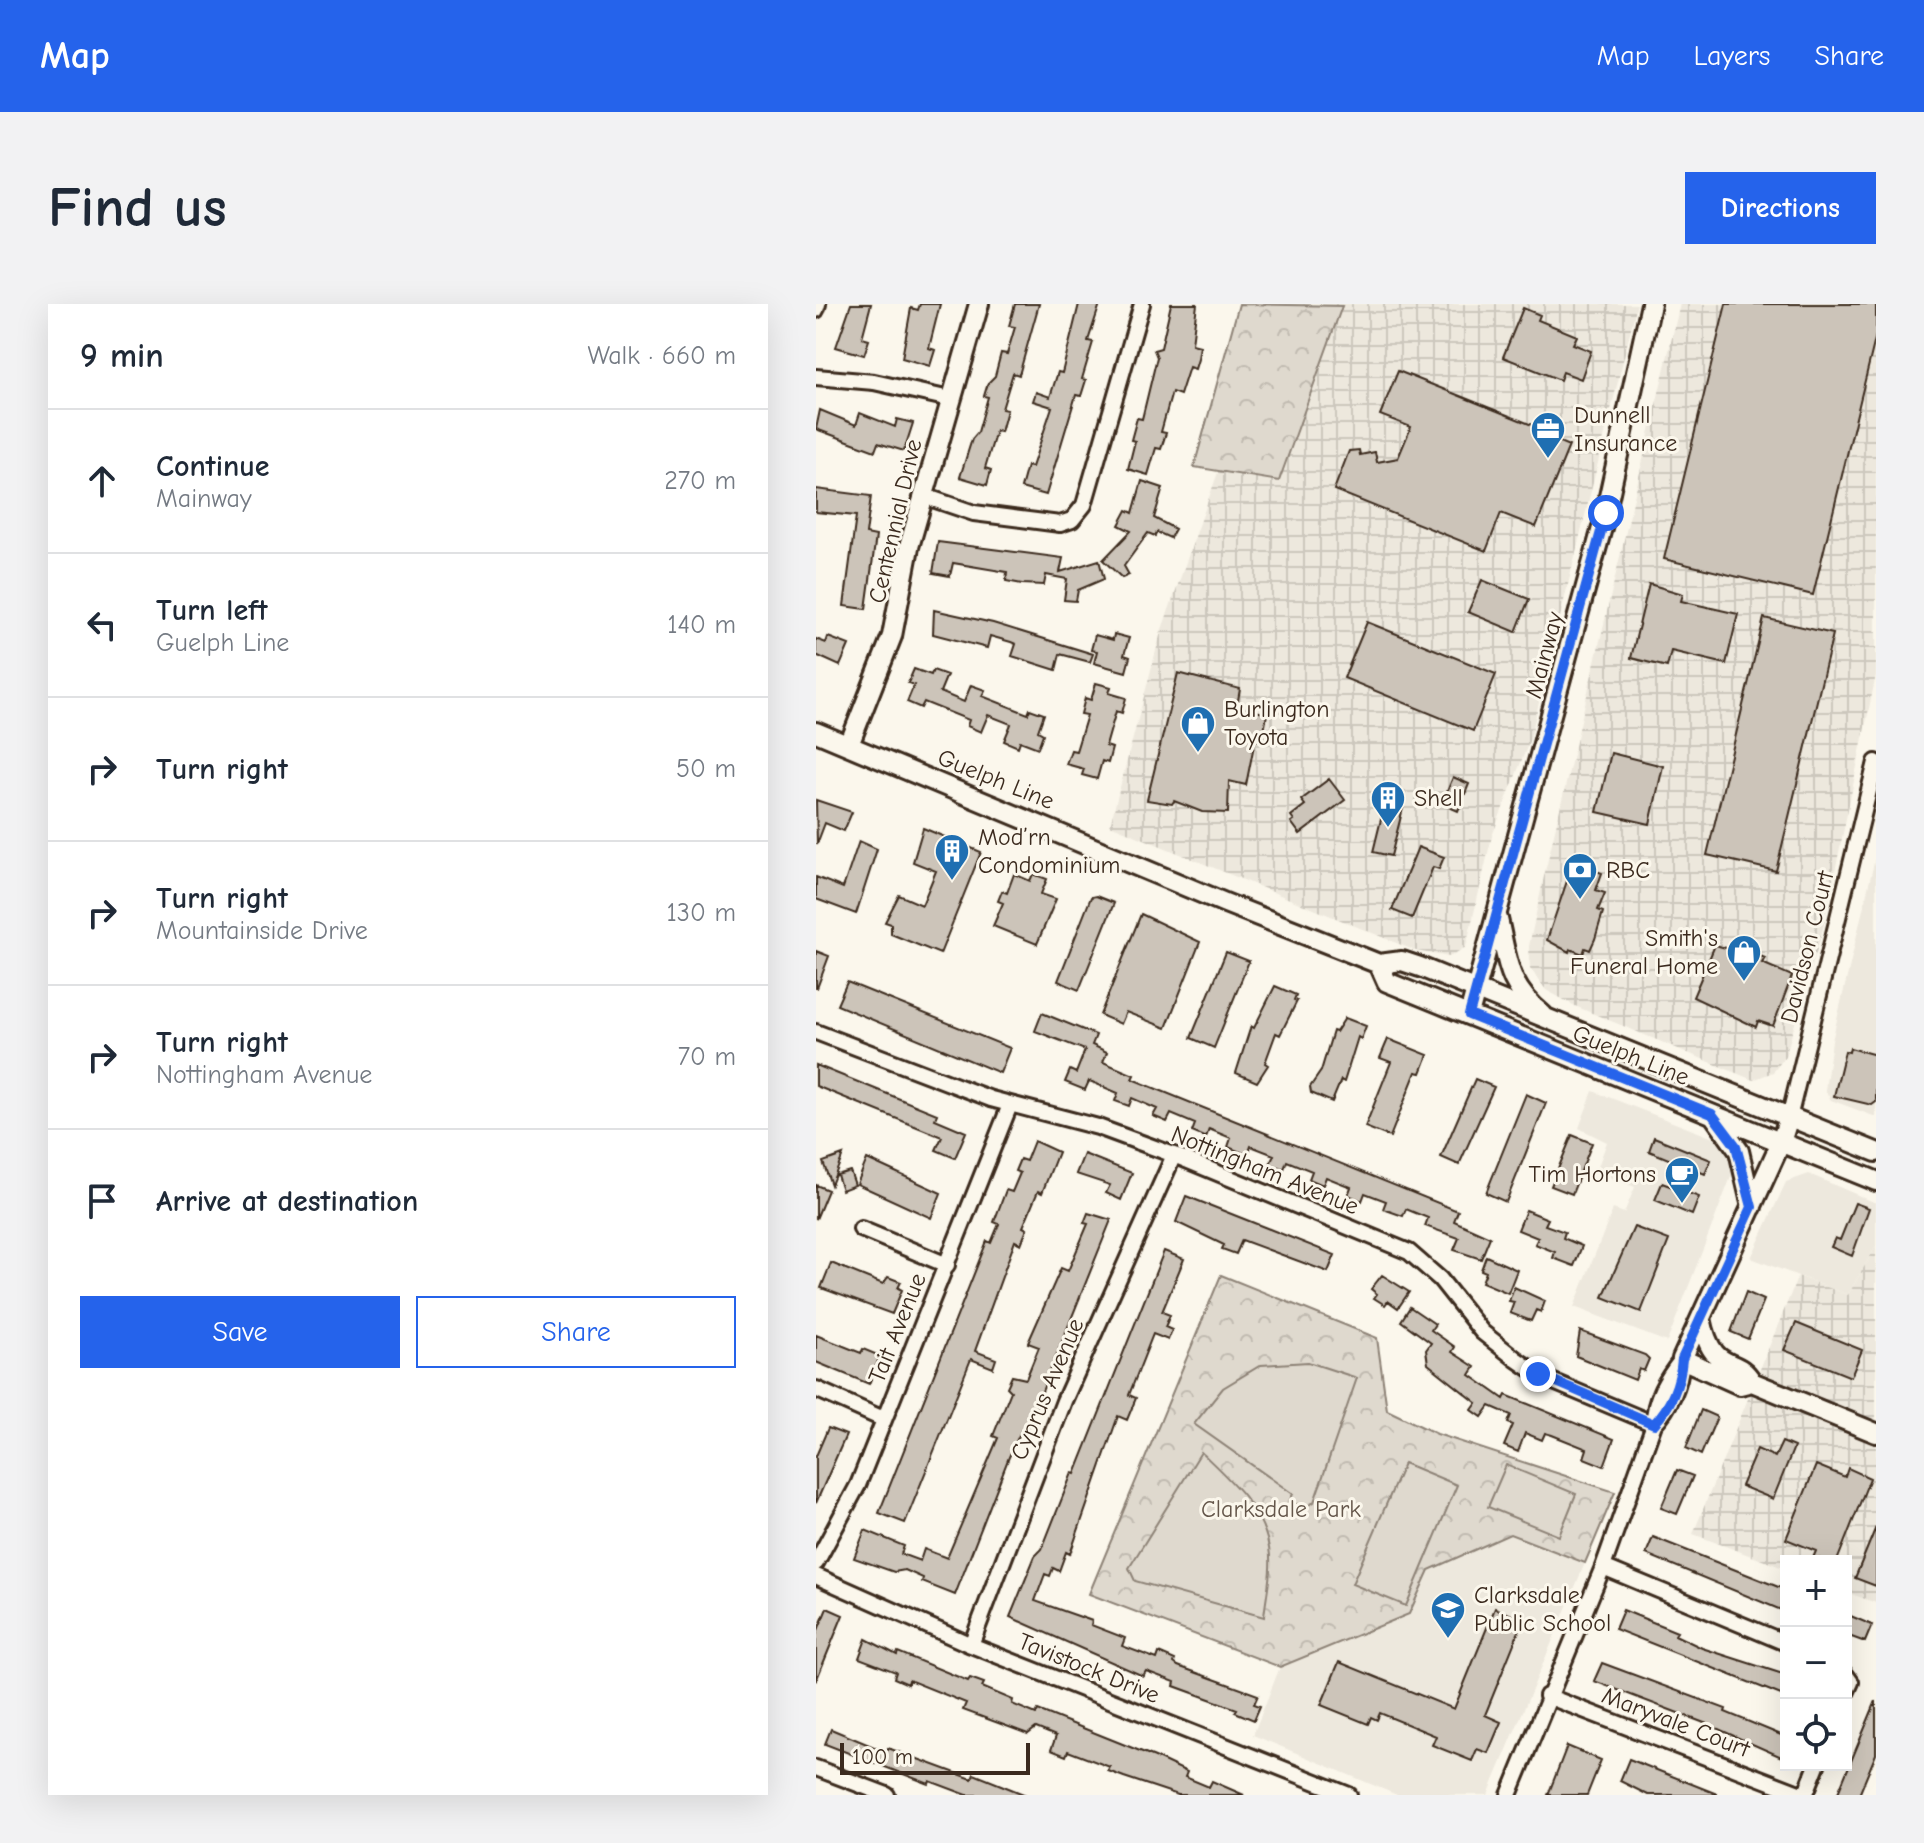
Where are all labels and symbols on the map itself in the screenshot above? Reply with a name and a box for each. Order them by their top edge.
place label: Dunnell Insurance [1574,401,1677,457]
office icon: Dunnell Insurance [1529,410,1567,460]
street label: Centennial Drive [863,436,927,606]
route start [1588,495,1624,531]
street label: Mainway [1519,608,1569,701]
place label: Burlington Toyota [1224,695,1330,751]
shop icon: Burlington Toyota [1179,704,1217,754]
street label: Guelph Line [934,743,1058,815]
building icon: Shell [1369,779,1407,829]
place label: Shell [1414,784,1463,812]
place label: Mod’rn Condominium [978,823,1120,879]
building icon: Mod’rn Condominium [933,832,971,882]
bank icon: RBC [1561,851,1599,901]
place label: RBC [1606,856,1650,884]
street label: Davidson Court [1775,867,1840,1026]
place label: Smith's Funeral Home [1570,924,1718,980]
shop icon: Smith's Funeral Home [1725,933,1763,983]
street label: Guelph Line [1569,1019,1693,1091]
street label: Nottingham Avenue [1167,1120,1363,1220]
cafe icon: Tim Hortons [1663,1155,1701,1205]
place label: Tim Hortons [1528,1160,1656,1188]
street label: Tait Avenue [862,1269,932,1387]
street label: Cyprus Avenue [1005,1314,1089,1464]
route end [1520,1356,1556,1392]
park label: Clarksdale Park [1201,1495,1361,1523]
place label: Clarksdale Public School [1474,1581,1611,1637]
school or university icon: Clarksdale Public School [1429,1590,1467,1640]
street label: Tavistock Drive [1014,1627,1164,1709]
street label: Maryvale Court [1598,1681,1755,1763]
scale bar [840,1739,1030,1775]

